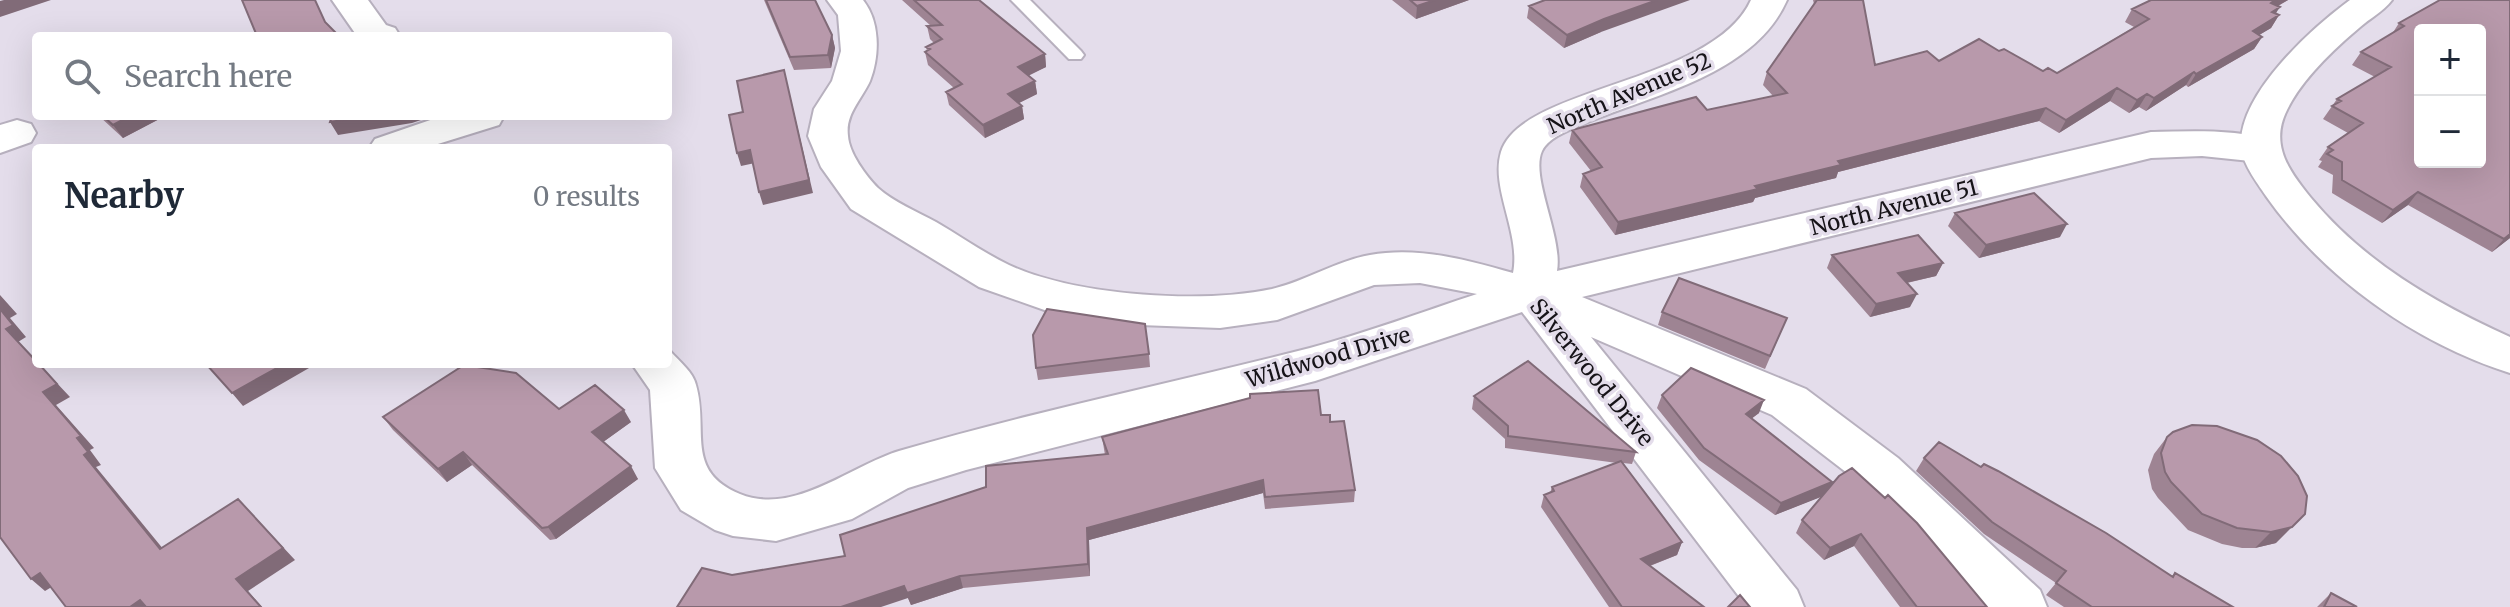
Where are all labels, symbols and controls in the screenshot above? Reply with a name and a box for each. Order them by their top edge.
map controls [2414,24,2486,168]
button: + [2414,24,2486,96]
search box [32,32,672,120]
street label: North Avenue 52 [1543,46,1715,140]
icon: search [60,54,104,98]
text: Search here [124,57,292,95]
button: − [2414,96,2486,168]
street label: North Avenue 51 [1807,173,1981,241]
text: Nearby [64,175,184,217]
text: 0 results [533,180,640,213]
street label: Silverwood Drive [1524,293,1660,451]
street label: Wildwood Drive [1242,320,1413,394]

